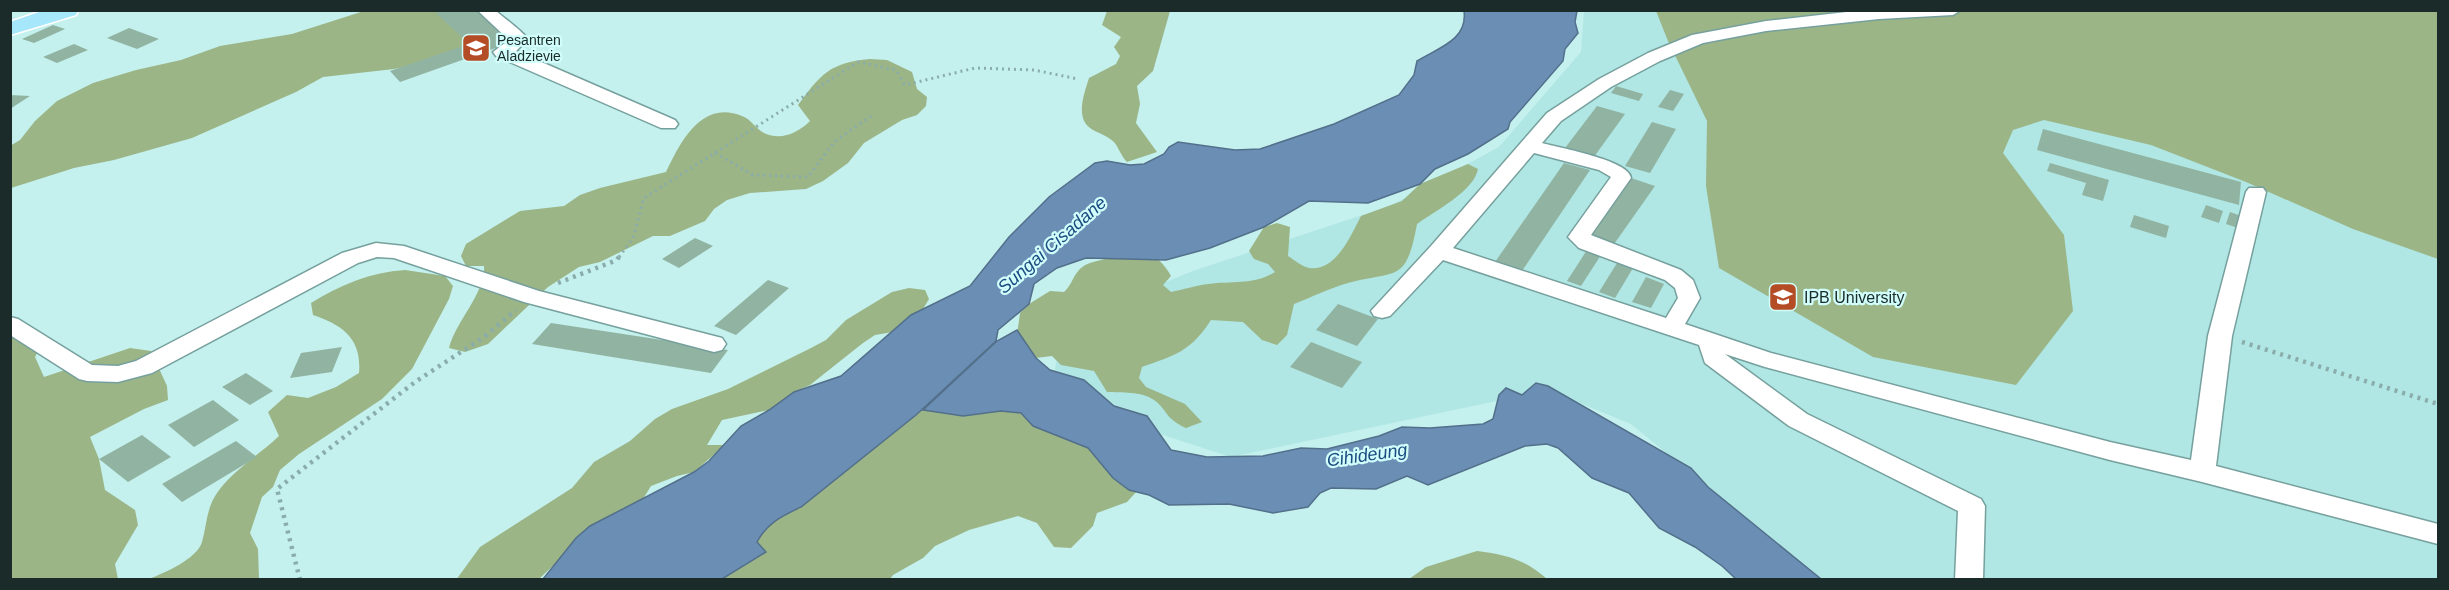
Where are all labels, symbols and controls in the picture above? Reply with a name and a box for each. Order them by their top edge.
school or university icon: Pesantren Aladzievie [460,32,492,64]
place label: Pesantren Aladzievie [497,32,561,64]
water label: Sungai Cisadane [994,192,1110,298]
school or university icon: IPB University [1767,281,1799,313]
place label: IPB University [1804,289,1904,306]
water label: Cihideung [1325,439,1409,471]

